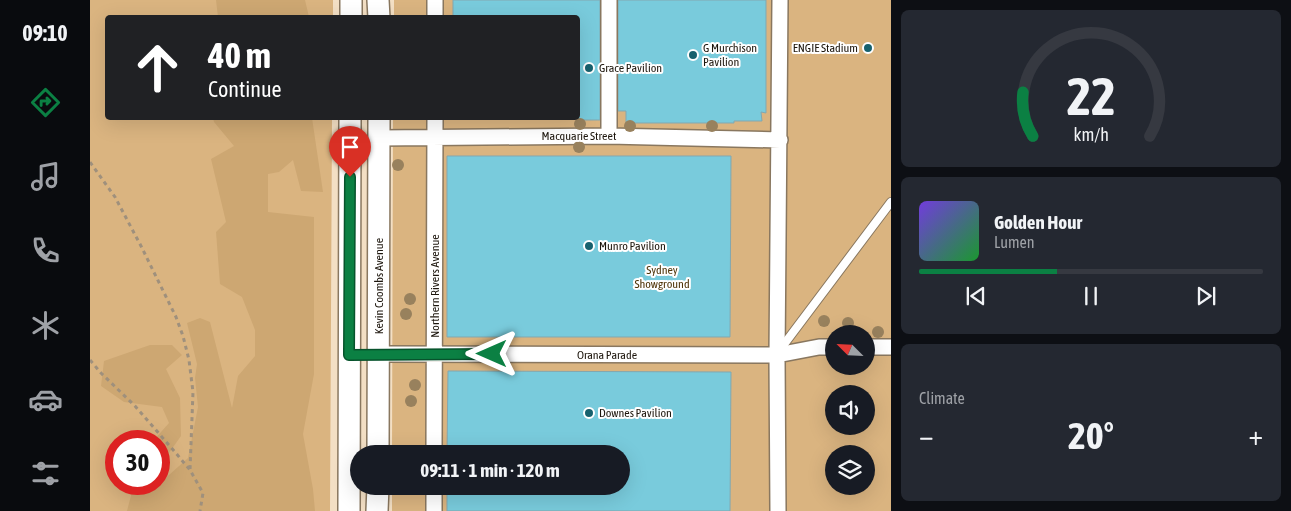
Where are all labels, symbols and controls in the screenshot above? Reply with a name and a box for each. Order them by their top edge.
text: 09:10 [22,20,68,46]
icon: ahead [125,35,190,100]
text: 40 m [208,35,271,75]
place label: G Murchison Pavilion [703,41,757,69]
place label: ENGIE Stadium [793,41,858,55]
marker: ENGIE Stadium [862,42,874,54]
marker: G Murchison Pavilion [687,49,699,61]
place label: Grace Pavilion [599,61,662,75]
marker: Grace Pavilion [583,62,595,74]
text: 22 [1067,66,1115,126]
text: Continue [208,76,282,102]
icon: directions [28,85,63,120]
text: km/h [1073,124,1109,145]
pin [329,126,371,177]
street label: Macquarie Street [542,129,617,143]
icon: arrive [336,133,364,161]
icon: music [28,159,63,194]
text: Golden Hour [994,211,1082,233]
icon: phone [28,233,63,268]
text: Lumen [994,233,1034,251]
street label: Northern Rivers Avenue [428,234,442,338]
street label: Kevin Coombs Avenue [372,238,386,334]
place label: Munro Pavilion [599,239,666,253]
marker: Munro Pavilion [583,240,595,252]
park label: Sydney Showground [634,263,690,291]
icon: previous [962,282,990,310]
icon: pause [1077,282,1105,310]
icon: next [1192,282,1220,310]
icon: climate [28,308,63,343]
north arrow [825,325,875,375]
map controls [825,325,875,495]
position arrow [465,327,517,379]
street label: Orana Parade [577,348,637,362]
icon: car [28,382,63,417]
button: sound [825,385,875,435]
text: Climate [919,389,965,407]
place label: Downes Pavilion [599,406,672,420]
marker: Downes Pavilion [583,407,595,419]
text: 20° [1068,414,1114,457]
text: − [919,419,934,451]
text: + [1248,419,1263,451]
speed limit sign: 30 [105,430,170,495]
button: layers [825,445,875,495]
icon: filters [28,456,63,491]
text: 09:11 · 1 min · 120 m [420,459,560,481]

